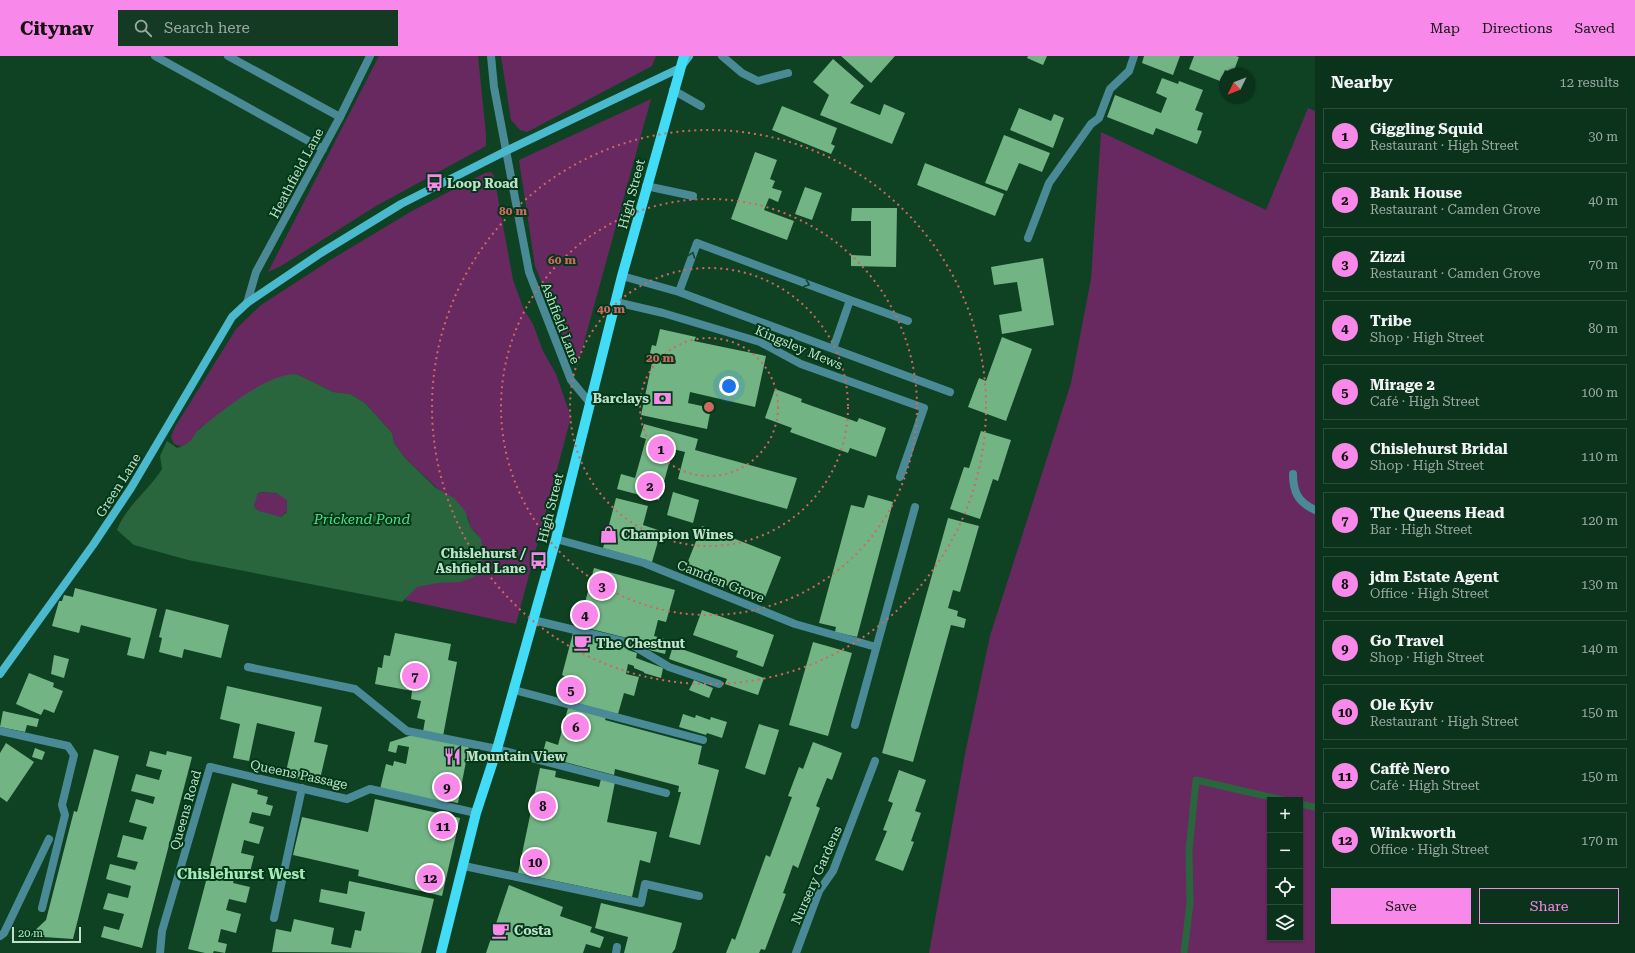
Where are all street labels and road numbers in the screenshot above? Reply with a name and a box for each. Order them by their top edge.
street label: Heathfield Lane [266,126,327,221]
street label: High Street [615,158,648,231]
street label: Ashfield Lane [538,280,583,366]
street label: Kingsley Mews [753,322,845,373]
street label: Green Lane [93,451,144,520]
street label: High Street [535,472,566,545]
street label: Camden Grove [675,557,767,606]
street label: Queens Passage [249,757,349,792]
street label: Queens Road [167,768,204,852]
street label: Nursery Gardens [788,824,845,927]

